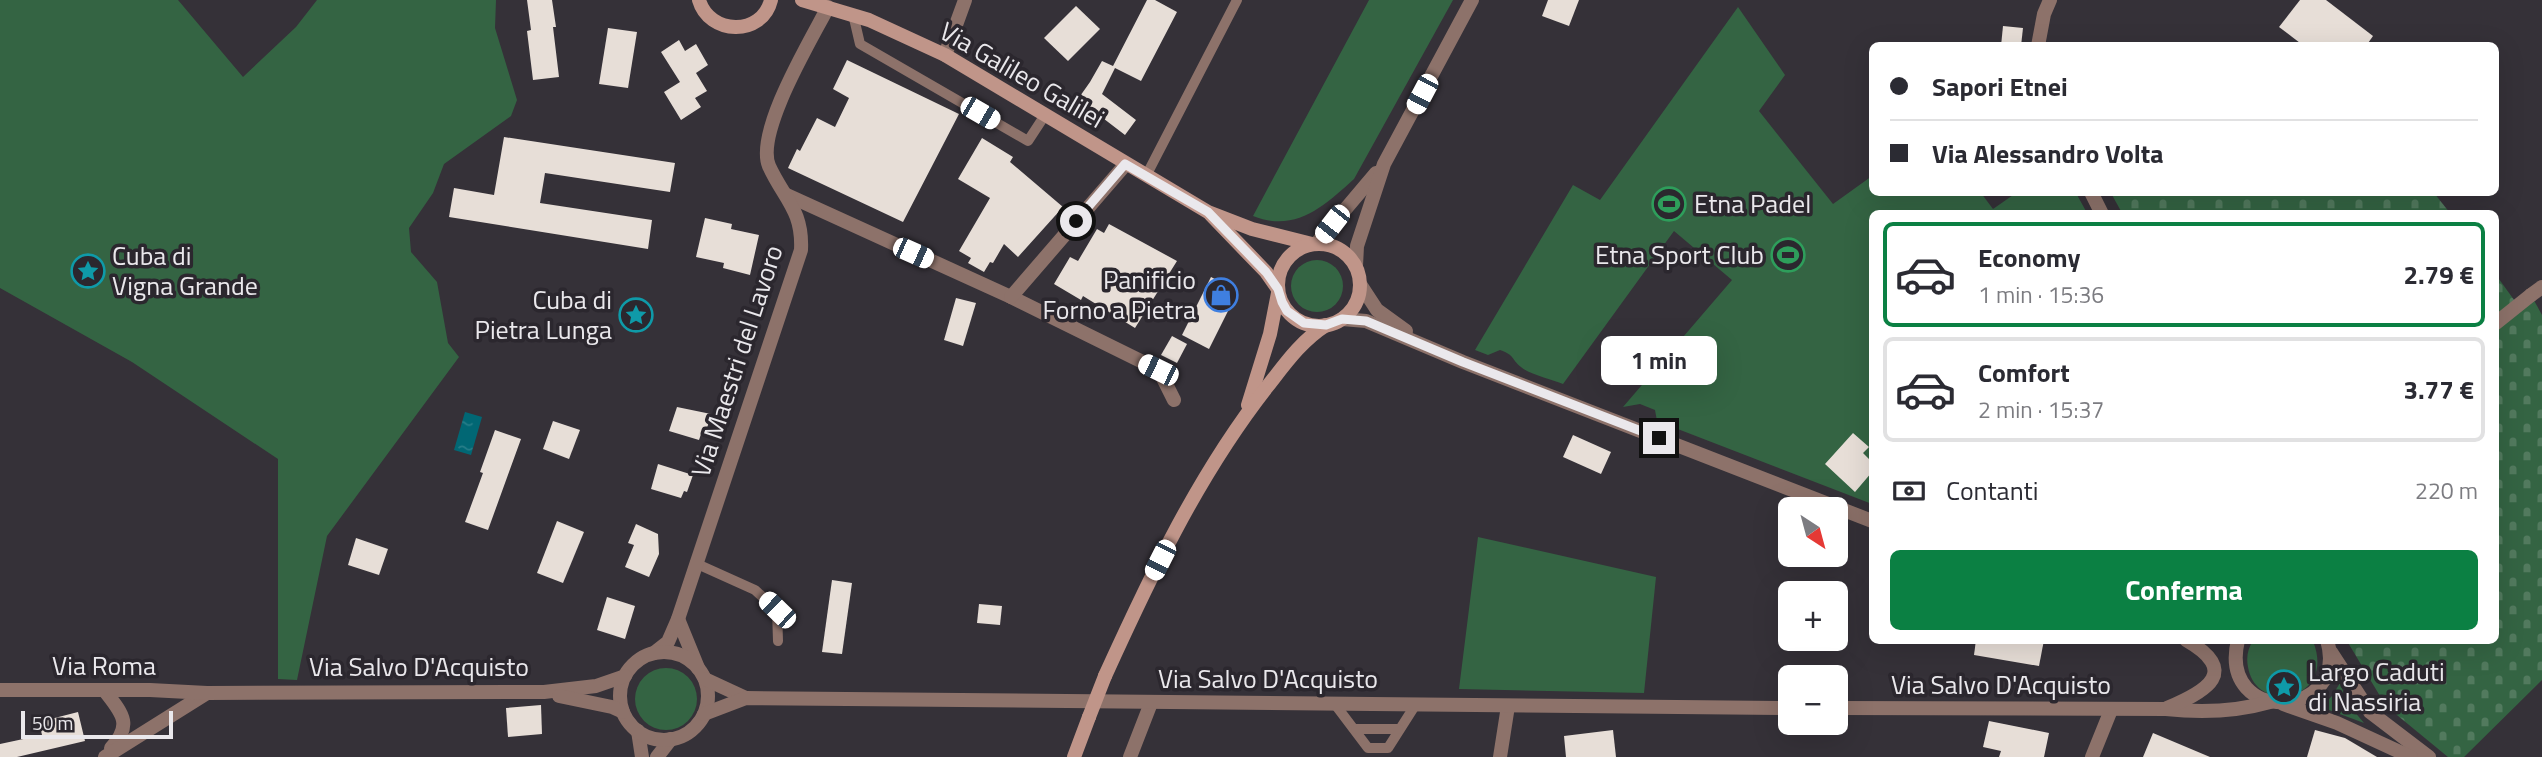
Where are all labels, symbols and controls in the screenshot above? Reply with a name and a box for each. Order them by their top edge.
street label: Via Galileo Galilei [933,12,1112,138]
text: Sapori Etnei [1932,67,2068,106]
car [1403,71,1442,117]
car [957,93,1004,133]
text: Via Alessandro Volta [1932,134,2164,173]
place label: Etna Padel [1694,184,1811,223]
sports icon: Etna Padel [1650,185,1688,223]
car [1311,201,1354,247]
route start [1060,205,1092,237]
car [890,235,937,271]
place label: Etna Sport Club [1595,235,1764,274]
place label: Cuba di Vigna Grande [112,236,258,305]
sports icon: Etna Sport Club [1769,236,1807,274]
text: Economy [1978,238,2080,277]
street label: Via Maestri del Lavoro [681,240,792,482]
icon: car [1894,243,1957,306]
place icon: Cuba di Vigna Grande [69,252,107,290]
text: 2.79 € [2403,255,2474,294]
place label: Panificio Forno a Pietra [1043,260,1196,329]
shop icon: Panificio Forno a Pietra [1202,276,1240,314]
text: 1 min · 15:36 [1978,277,2104,312]
place label: Cuba di Pietra Lunga [474,280,612,349]
place icon: Cuba di Pietra Lunga [617,296,655,334]
callout: 1 min [1601,336,1717,386]
text: 1 min [1631,343,1687,378]
car [1135,351,1182,389]
text: Comfort [1978,353,2070,392]
icon: car [1894,358,1957,421]
text: 3.77 € [2403,370,2474,409]
text: 2 min · 15:37 [1978,392,2104,427]
route end [1643,422,1675,454]
text: Contanti [1946,471,2038,510]
icon: cash [1890,472,1928,510]
text: 220 m [2415,473,2478,508]
north arrow [1778,497,1848,567]
map controls [1778,497,1848,735]
car [1142,537,1179,583]
button: Conferma [1890,550,2478,630]
button: + [1778,581,1848,651]
car [755,588,800,632]
street label: Via Roma [52,646,156,685]
street label: Via Salvo D'Acquisto [309,647,529,686]
place label: Largo Caduti di Nassiria [2308,652,2445,721]
street label: Via Salvo D'Acquisto [1158,659,1378,698]
button: − [1778,665,1848,735]
street label: Via Salvo D'Acquisto [1891,665,2111,704]
place icon: Largo Caduti di Nassiria [2265,668,2303,706]
scale bar [21,708,173,740]
text: 50 m [32,708,73,737]

